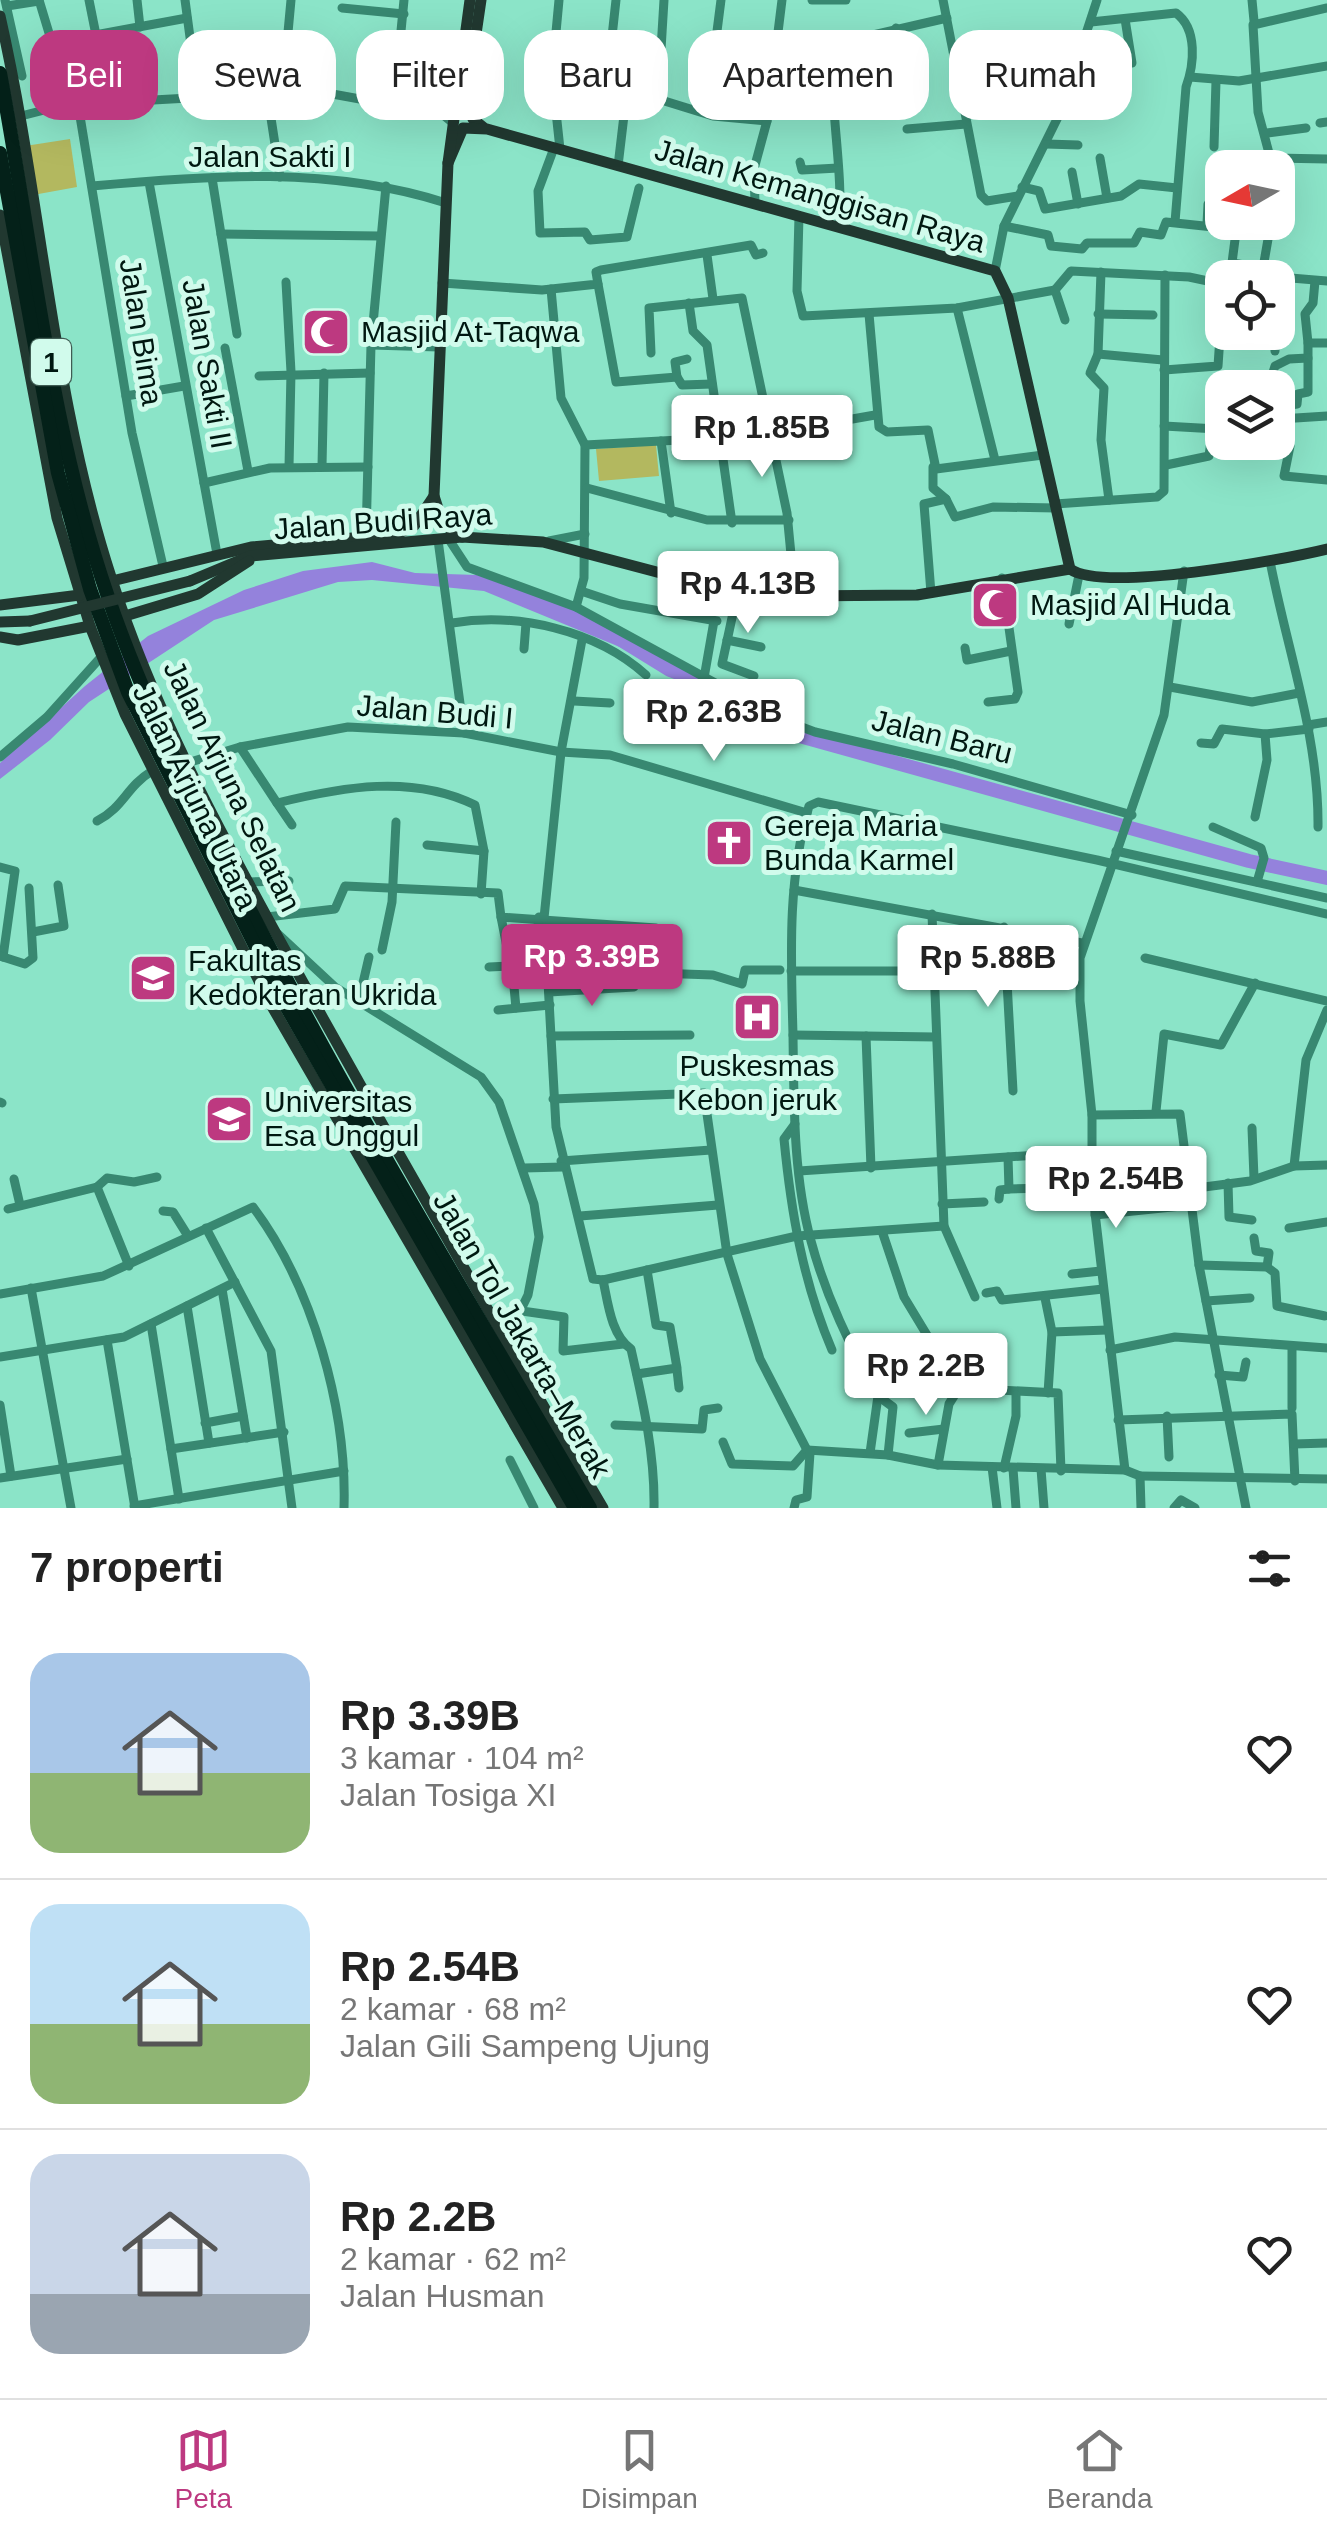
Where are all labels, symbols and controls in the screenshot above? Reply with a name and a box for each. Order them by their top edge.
chip: Beli [30,30,158,120]
chip: Sewa [178,30,336,120]
chip: Filter [356,30,504,120]
chip: Baru [524,30,668,120]
chip: Apartemen [688,30,929,120]
chip: Rumah [949,30,1132,120]
street label: Jalan Kemanggisan Raya [651,133,989,259]
street label: Jalan Sakti I [188,140,352,173]
north arrow [1205,150,1295,240]
map controls [1205,150,1295,460]
street label: Jalan Bima [114,256,169,408]
button: locate [1205,260,1295,350]
street label: Jalan Sakti II [176,276,239,451]
mosque icon: Masjid At-Taqwa [300,306,352,358]
place label: Masjid At-Taqwa [361,315,580,348]
road number: 1 [31,339,71,385]
button: layers [1205,370,1295,460]
pin: Rp 1.85B [659,395,865,480]
text: Rp 1.85B [694,409,830,445]
street label: Jalan Budi Raya [273,497,493,546]
pin: Rp 4.13B [645,551,851,636]
text: Rp 4.13B [680,565,816,601]
mosque icon: Masjid Al Huda [969,579,1021,631]
place label: Masjid Al Huda [1030,588,1230,621]
street label: Jalan Arjuna Selatan [157,655,308,917]
street label: Jalan Arjuna Utara [127,679,265,915]
pin: Rp 2.63B [611,679,817,764]
street label: Jalan Budi I [356,688,515,735]
text: Rp 2.63B [646,693,782,729]
street label: Jalan Baru [869,703,1016,770]
place label: Gereja Maria Bunda Karmel [764,809,954,876]
church icon: Gereja Maria Bunda Karmel [703,817,755,869]
pin: Rp 3.39B [489,924,695,1009]
pin: Rp 5.88B [885,925,1091,1010]
text: Rp 3.39B [524,938,660,974]
text: Rp 5.88B [920,939,1056,975]
place label: Fakultas Kedokteran Ukrida [188,944,437,1011]
school or university icon: Fakultas Kedokteran Ukrida [127,952,179,1004]
hospital icon: Puskesmas Kebon jeruk [731,991,783,1043]
place label: Puskesmas Kebon jeruk [677,1049,838,1116]
place label: Universitas Esa Unggul [264,1085,419,1152]
school or university icon: Universitas Esa Unggul [203,1093,255,1145]
pin: Rp 2.54B [1013,1146,1219,1231]
text: Rp 2.54B [1048,1160,1184,1196]
street label: Jalan Tol Jakarta–Merak [427,1186,618,1484]
pin: Rp 2.2B [834,1333,1018,1418]
text: Rp 2.2B [866,1347,986,1383]
icon: filters [1242,1541,1297,1596]
text: 7 properti [30,1544,224,1591]
text: Rp 3.39B [340,1692,520,1739]
icon: home [110,1693,230,1813]
icon: heart [1242,1726,1297,1781]
text: 3 kamar · 104 m² [340,1740,584,1776]
text: Jalan Tosiga XI [340,1777,556,1813]
text: Rp 2.54B [340,1943,520,1990]
icon: home [110,1944,230,2064]
icon: heart [1242,1977,1297,2032]
text: 2 kamar · 68 m² [340,1991,566,2027]
text: Jalan Gili Sampeng Ujung [340,2028,710,2064]
text: Rp 2.2B [340,2193,496,2240]
icon: home [110,2194,230,2314]
icon: heart [1242,2227,1297,2282]
text: 2 kamar · 62 m² [340,2241,566,2277]
text: Jalan Husman [340,2278,545,2314]
tab: Peta [174,2423,232,2515]
tab: Disimpan [581,2423,698,2515]
tab: Beranda [1047,2423,1153,2515]

